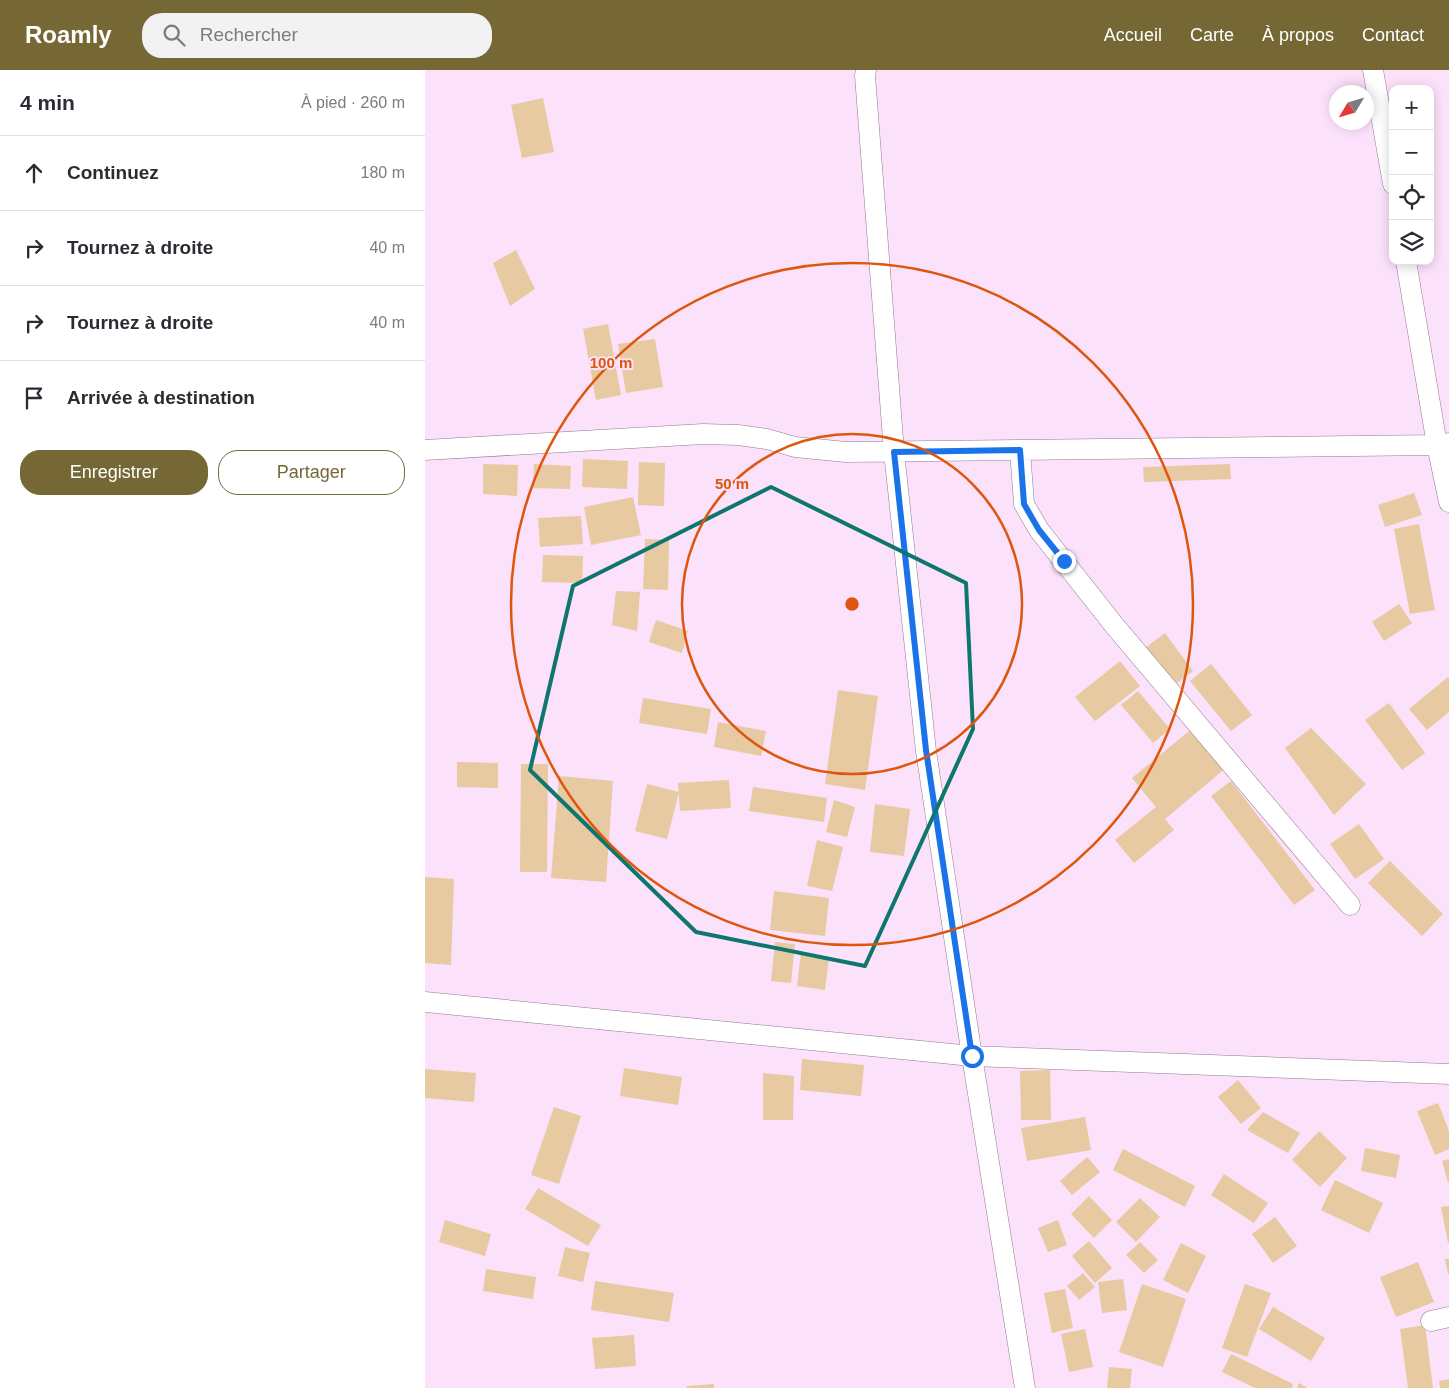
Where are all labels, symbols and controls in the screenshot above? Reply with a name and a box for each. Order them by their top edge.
search box [142,13,492,58]
text: Roamly [25,21,112,48]
icon: search [160,21,188,49]
text: Rechercher [200,24,298,45]
text: Accueil [1104,25,1162,45]
text: Carte [1190,25,1234,45]
text: À propos [1262,25,1334,45]
text: Contact [1362,25,1424,45]
north arrow [1329,85,1374,130]
map controls [1389,85,1434,265]
button: + [1389,85,1434,130]
text: 4 min [20,91,75,114]
text: À pied · 260 m [301,94,405,111]
button: − [1389,130,1434,175]
icon: ahead [20,159,48,187]
text: Continuez [67,162,159,183]
text: 180 m [361,164,405,181]
button: locate [1389,175,1434,220]
button: layers [1389,220,1434,265]
icon: right [20,234,48,262]
text: Tournez à droite [67,237,213,258]
text: 40 m [369,239,405,256]
icon: right [20,309,48,337]
text: Tournez à droite [67,312,213,333]
text: 40 m [369,314,405,331]
text: 100 m [590,354,632,371]
icon: arrive [20,384,48,412]
text: Arrivée à destination [67,387,255,408]
button: Enregistrer [20,450,208,495]
button: Partager [218,450,405,495]
text: 50 m [715,475,749,492]
route end [1053,550,1076,573]
centre of rings [843,595,861,613]
route start [961,1045,984,1068]

